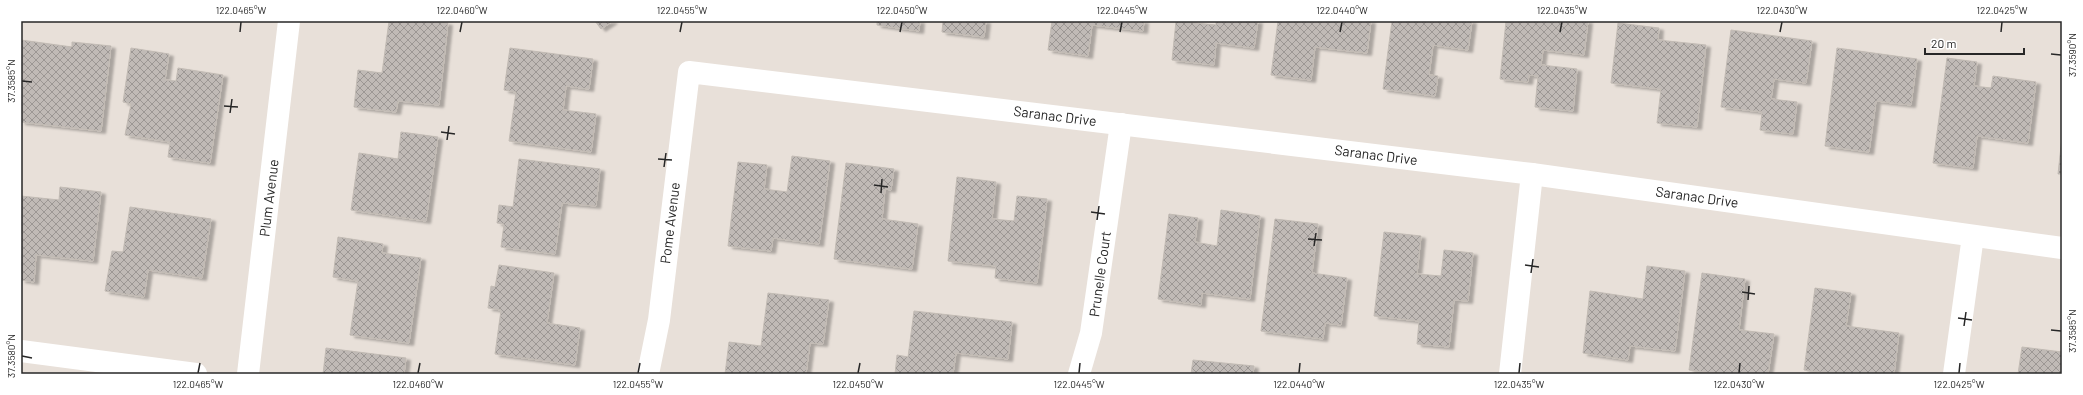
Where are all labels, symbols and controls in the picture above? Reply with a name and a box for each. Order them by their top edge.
text: 122.0465°W [216,4,267,16]
text: 122.0460°W [436,4,488,16]
text: 122.0455°W [657,4,708,16]
text: 122.0450°W [876,4,928,16]
text: 122.0445°W [1096,4,1148,16]
text: 122.0440°W [1316,4,1368,16]
text: 122.0435°W [1537,4,1588,16]
text: 122.0430°W [1756,4,1808,16]
text: 122.0425°W [1977,4,2028,16]
scale bar [1925,30,2024,56]
text: 37.3590°N [2066,33,2078,77]
text: 20 m [1931,36,1957,50]
text: 37.3585°N [5,59,17,103]
street label: Saranac Drive [1013,102,1098,129]
street label: Saranac Drive [1334,141,1419,168]
street label: Plum Avenue [255,158,282,238]
street label: Pome Avenue [656,181,683,265]
street label: Saranac Drive [1655,182,1740,211]
street label: Prunelle Court [1085,230,1114,318]
text: 37.3585°N [2066,309,2078,353]
text: 37.3580°N [5,334,17,378]
text: 122.0465°W [173,378,224,390]
text: 122.0460°W [392,378,444,390]
text: 122.0455°W [613,378,664,390]
text: 122.0450°W [832,378,884,390]
text: 122.0445°W [1053,378,1105,390]
text: 122.0440°W [1273,378,1325,390]
text: 122.0435°W [1494,378,1545,390]
text: 122.0430°W [1713,378,1765,390]
text: 122.0425°W [1934,378,1985,390]

